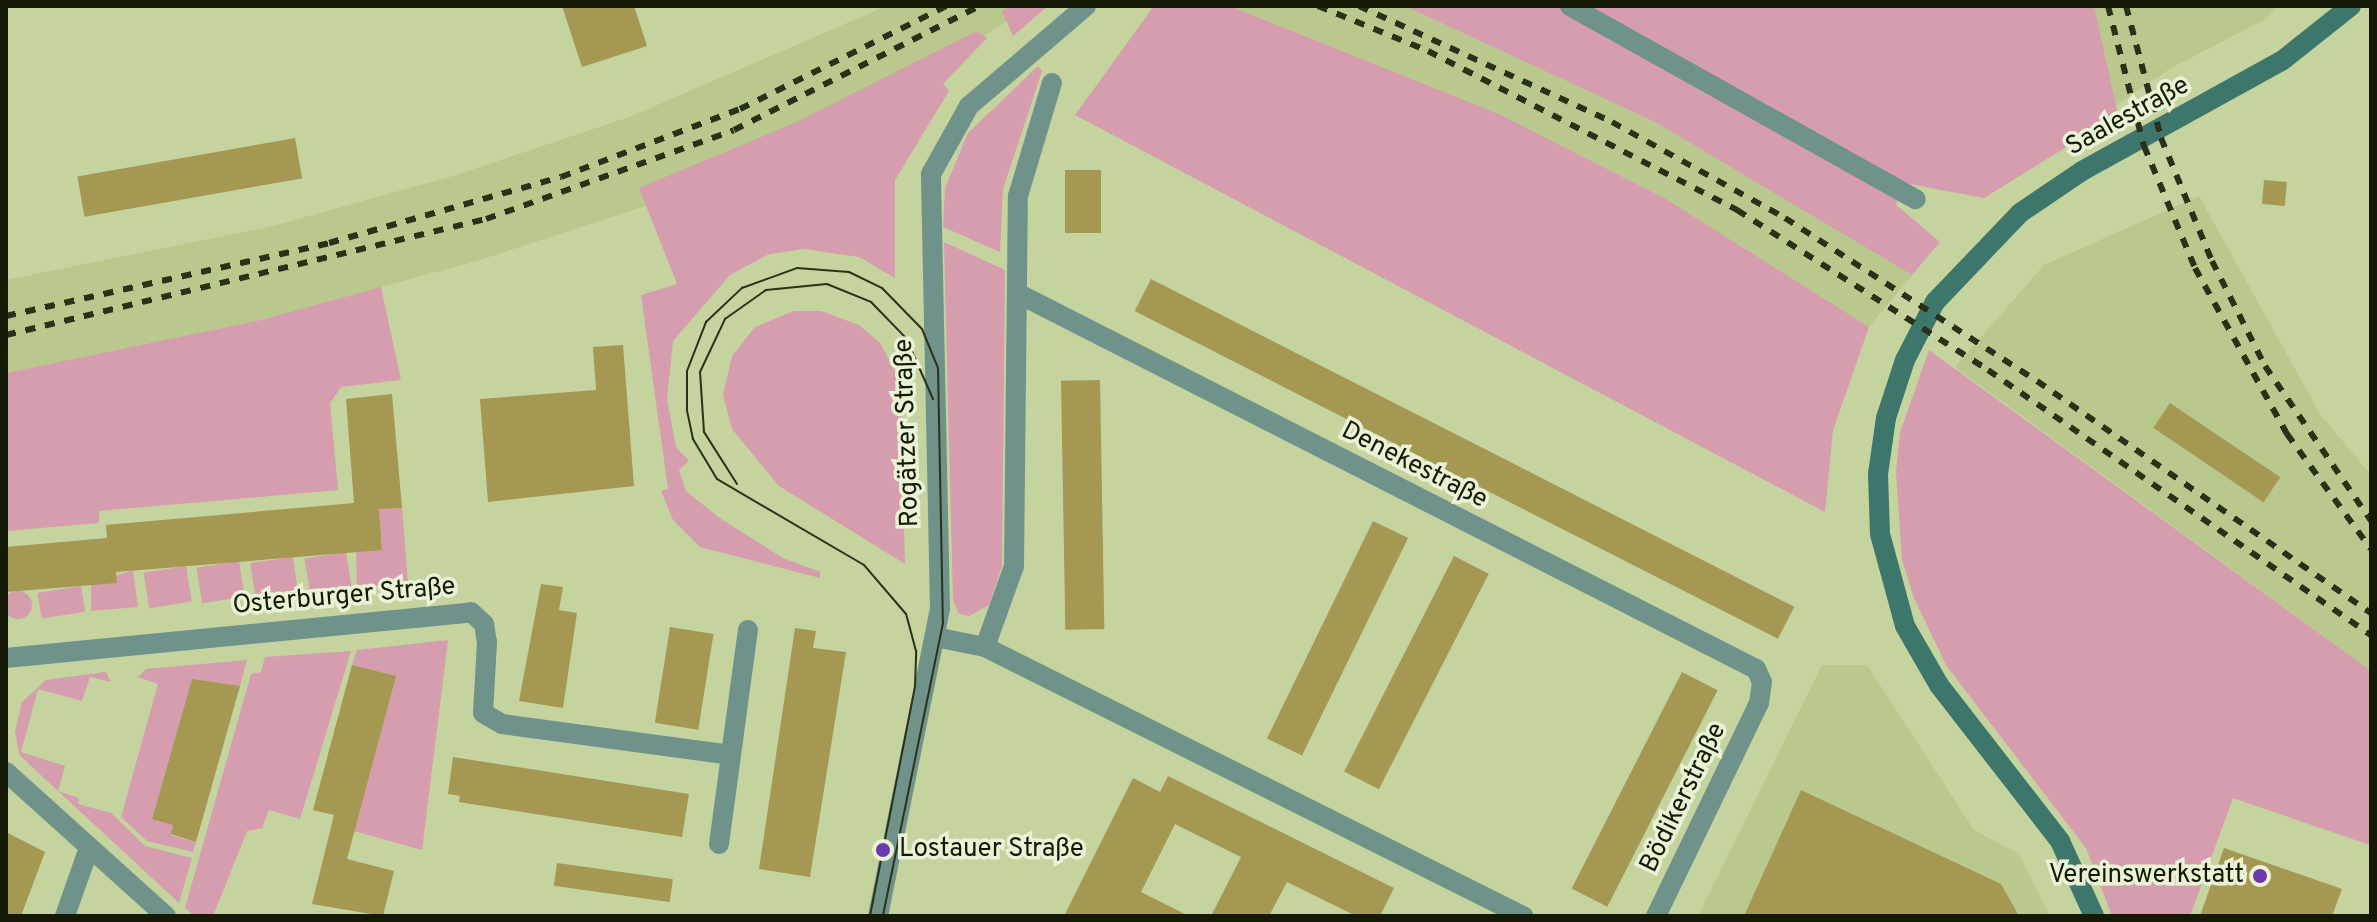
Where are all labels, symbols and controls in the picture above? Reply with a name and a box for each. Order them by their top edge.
street label: Saalestraße [2061,70,2195,164]
street label: Rogätzer Straße [889,338,927,528]
street label: Denekestraße [1336,416,1492,516]
street label: Osterburger Straße [231,572,457,622]
street label: Bödikerstraße [1634,718,1734,878]
place label: Lostauer Straße [899,834,1084,866]
marker: Lostauer Straße [874,841,892,859]
place label: Vereinswerkstatt [2049,860,2244,892]
marker: Vereinswerkstatt [2251,867,2269,885]

